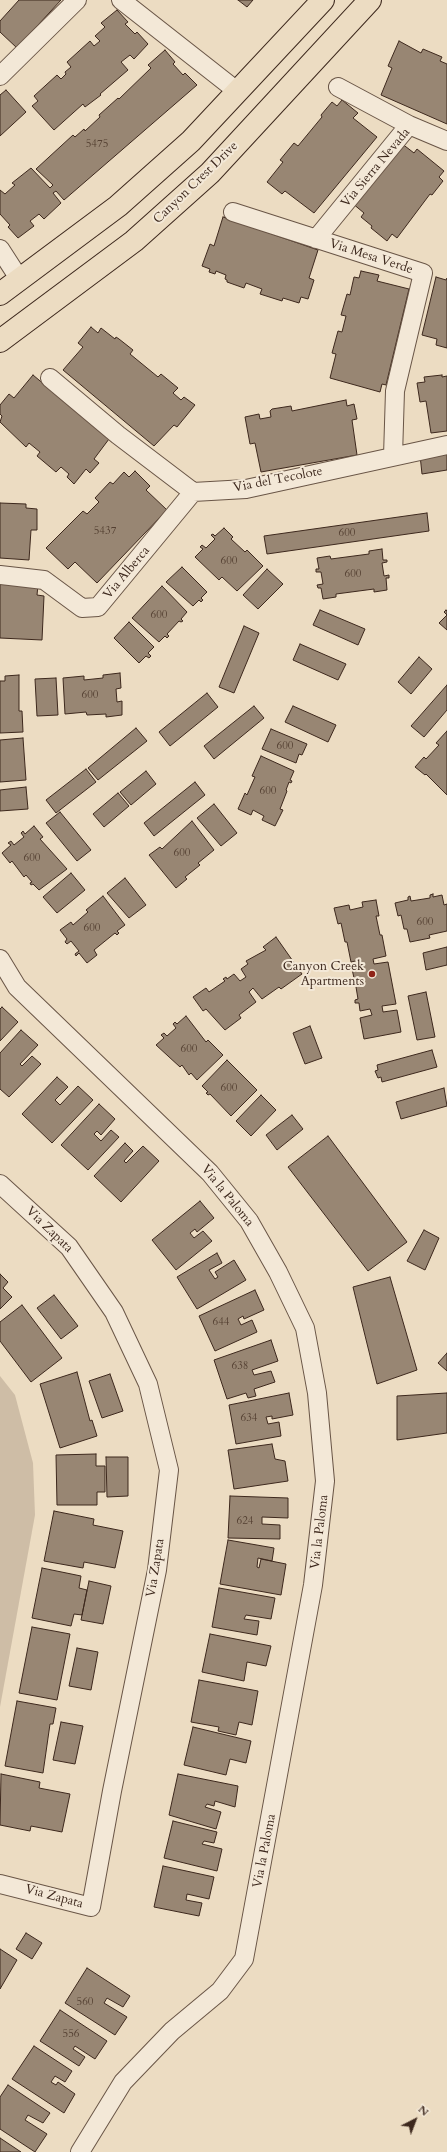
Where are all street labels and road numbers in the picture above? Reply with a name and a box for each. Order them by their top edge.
street label: Via Sierra Nevada [338,125,414,211]
street label: Canyon Crest Drive [150,139,242,227]
street label: Via Mesa Verde [327,236,415,278]
street label: Via del Tecolote [232,464,324,496]
street label: Via Alberca [100,543,154,603]
street label: Via la Paloma [197,1162,257,1230]
street label: Via Zapata [22,1204,76,1256]
street label: Via la Paloma [308,1494,332,1570]
street label: Via Zapata [144,1537,168,1599]
street label: Via la Paloma [250,1813,280,1889]
street label: Via Zapata [23,1882,85,1912]

